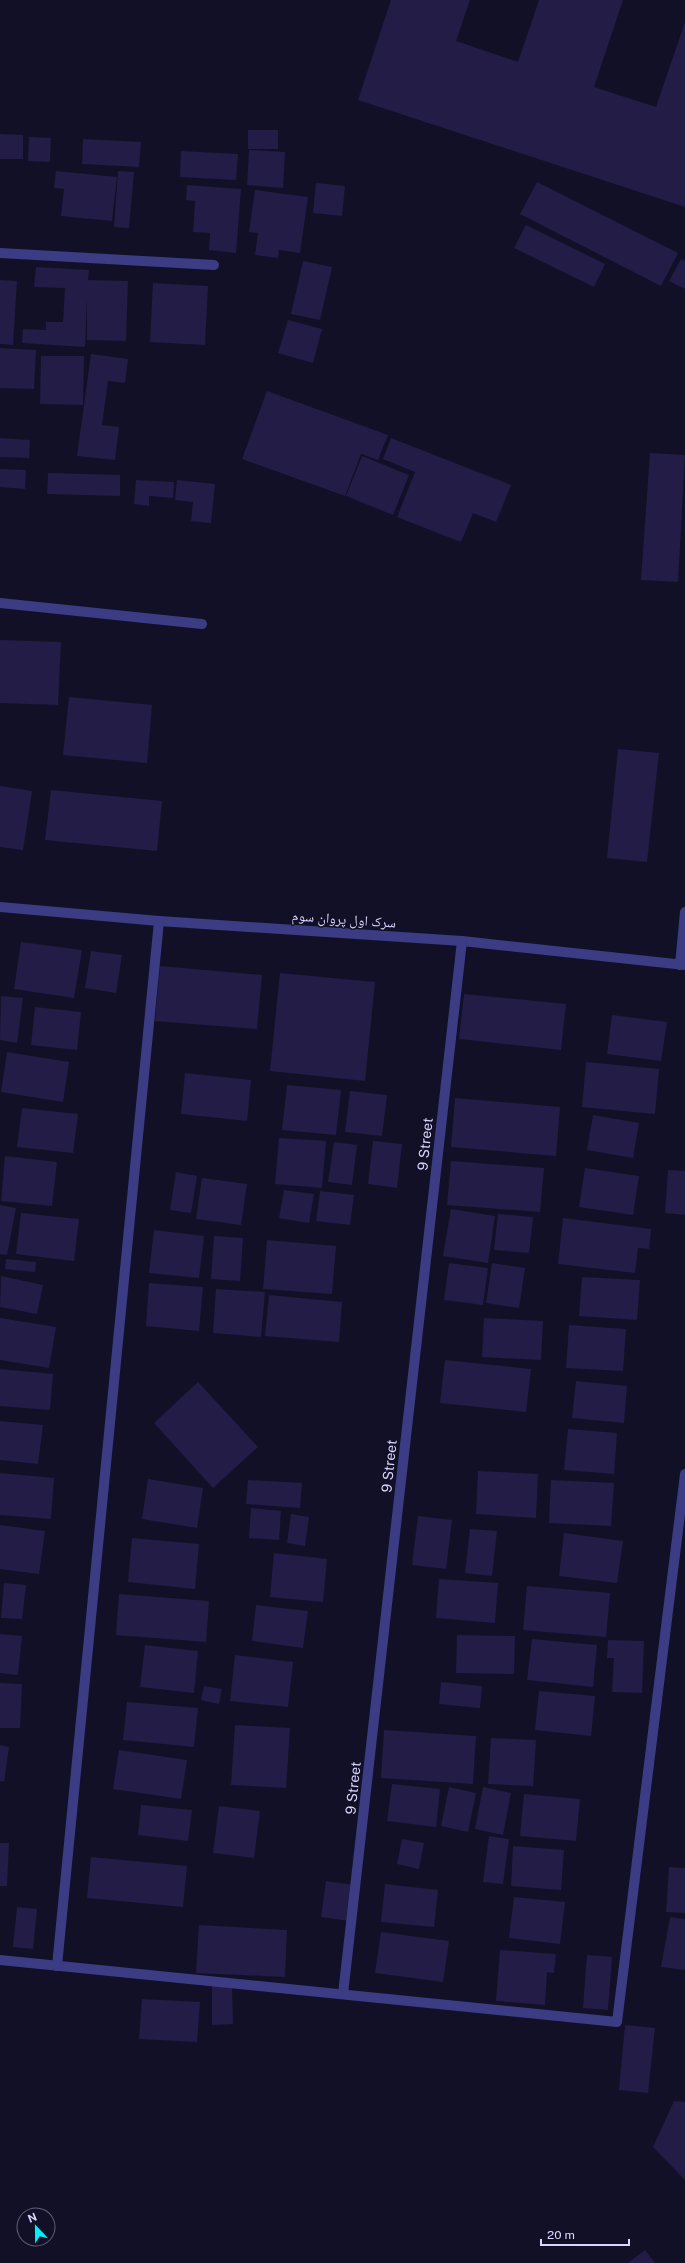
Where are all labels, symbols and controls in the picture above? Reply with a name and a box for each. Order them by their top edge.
street label: سرک اول پروان سوم [291,907,397,933]
street label: 9 Street [414,1117,436,1171]
street label: 9 Street [378,1439,400,1493]
street label: 9 Street [342,1761,364,1815]
north arrow [16,2207,56,2247]
text: N [26,2211,38,2225]
scale bar [541,2221,629,2247]
text: 20 m [547,2228,575,2242]

